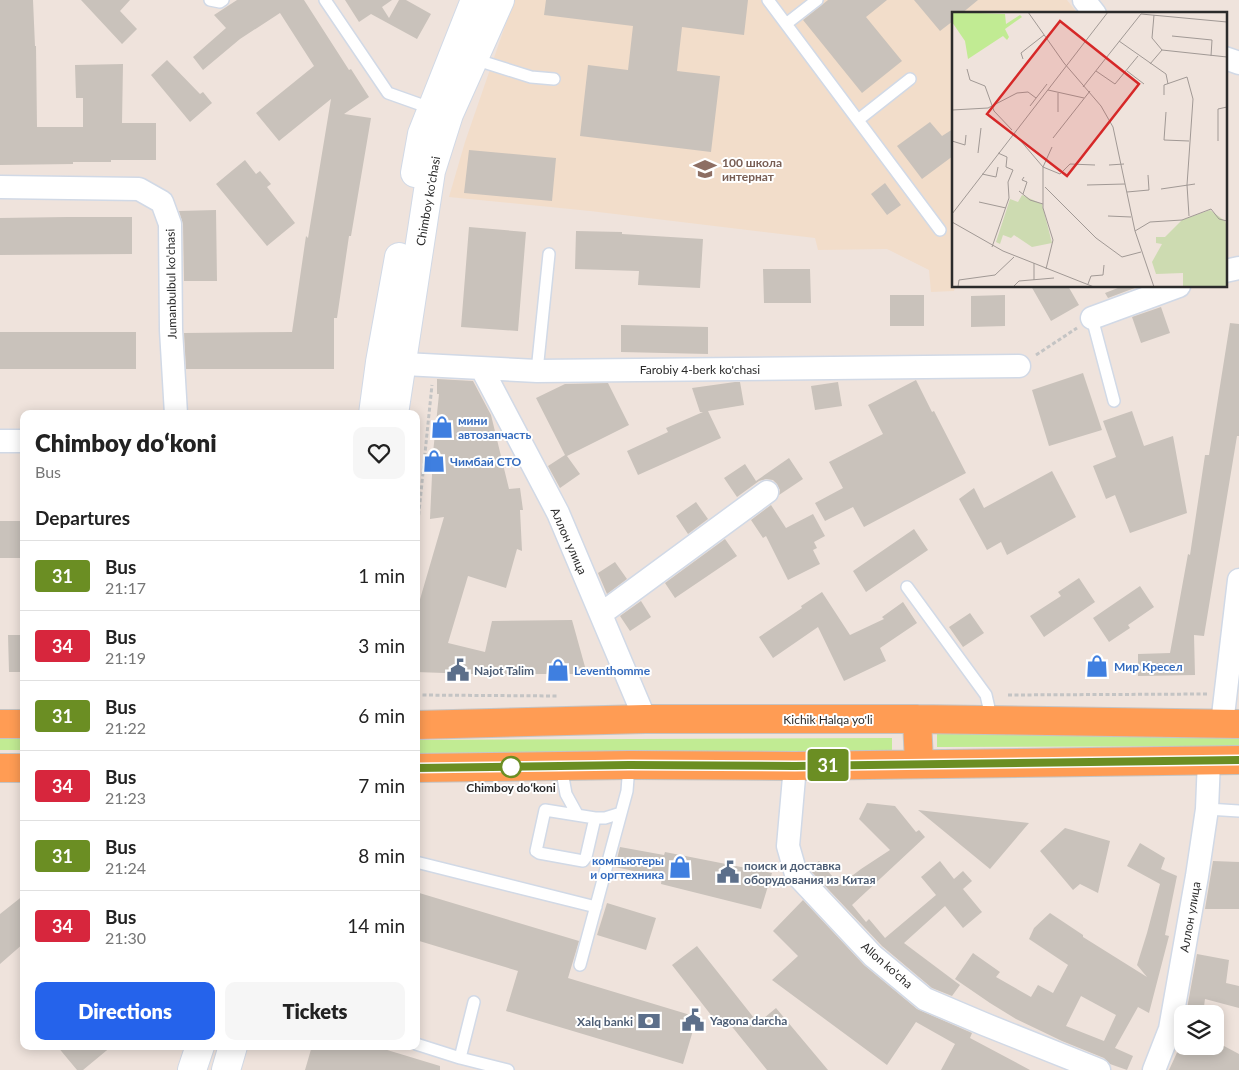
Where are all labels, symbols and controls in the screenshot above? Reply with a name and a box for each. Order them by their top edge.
inset map [952,12,1226,288]
street label: Chimboy ko'chasi [413,155,443,247]
place label: 100 школа интернат [722,155,782,184]
school or university icon: 100 школа интернат [692,156,718,182]
street label: Jumanbulbul ko'chasi [163,228,179,339]
street label: Farobiy 4-berk ko'chasi [640,362,760,377]
place label: мини автозапчасть [458,413,532,442]
shop icon: мини автозапчасть [429,414,455,440]
button: heart [353,427,405,479]
text: Chimboy doʻkoni [35,428,217,457]
shop icon: Чимбай СТО [421,448,447,474]
place label: Чимбай СТО [450,454,522,469]
text: Bus [35,462,61,481]
street label: Аллон улица [548,505,590,577]
text: Departures [35,506,130,529]
text: Bus [105,555,136,578]
text: 1 min [358,564,405,587]
text: 31 [52,565,73,587]
text: 21:17 [105,578,146,597]
text: Bus [105,625,136,648]
text: 3 min [358,634,405,657]
text: 34 [52,635,73,657]
text: 21:19 [105,648,146,667]
shop icon: Мир Кресел [1084,653,1110,679]
public building icon: Najot Talim [445,657,471,683]
shop icon: Leventhomme [545,657,571,683]
place label: Мир Кресел [1114,659,1183,674]
place label: Najot Talim [474,663,534,678]
place label: Leventhomme [574,663,651,678]
text: Bus [105,695,136,718]
text: 6 min [358,704,405,727]
text: 31 [52,705,73,727]
street label: Kichik Halqa yo'li [783,712,873,727]
text: 21:22 [105,718,146,737]
line badge: 31 [806,749,850,781]
text: 31 [818,754,838,776]
marker: Chimboy doʻkoni [500,756,522,778]
text: Bus [105,765,136,788]
text: 7 min [358,774,405,797]
text: 34 [52,775,73,797]
place label: Chimboy doʻkoni [466,780,556,795]
text: 21:23 [105,788,146,807]
text: Bus [105,835,136,858]
text: 8 min [358,844,405,867]
text: 31 [52,845,73,867]
place label: компьютеры и оргтехника [590,853,664,882]
shop icon: компьютеры и оргтехника [667,854,693,880]
text: 21:24 [105,858,146,877]
place label: поиск и доставка оборудования из Китая [744,858,875,887]
public building icon: поиск и доставка оборудования из Китая [715,859,741,885]
street label: Аллон улица [1176,880,1204,954]
text: Bus [105,905,136,928]
text: 14 min [347,914,405,937]
text: 34 [52,915,73,937]
text: 21:30 [105,928,146,947]
street label: Allon ko'cha [858,939,916,991]
button: Directions [35,982,215,1040]
button: Tickets [225,982,405,1040]
map controls [1174,1005,1224,1055]
button: layers [1174,1005,1224,1055]
public building icon: Yagona darcha [680,1007,706,1033]
bank icon: Xalq banki [636,1008,662,1034]
place label: Yagona darcha [709,1013,787,1028]
place label: Xalq banki [577,1014,633,1029]

